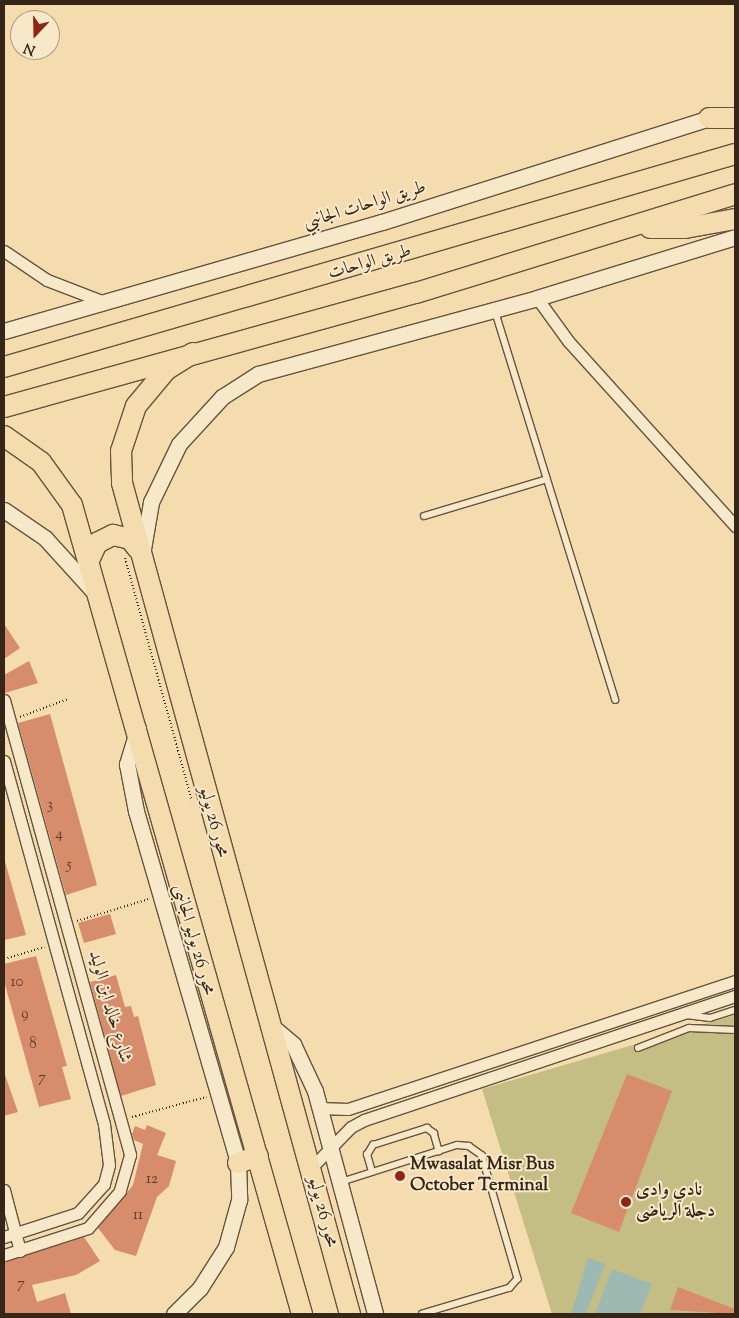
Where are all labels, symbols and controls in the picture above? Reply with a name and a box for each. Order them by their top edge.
north arrow [10,10,60,60]
text: N [21,37,39,59]
street label: طريق الواحات الجانبي [301,177,429,235]
street label: طريق الواحات [326,241,414,285]
street label: محور 26 يوليو [193,784,233,860]
house number: 3 [47,797,53,815]
house number: 4 [55,826,63,844]
house number: 5 [66,857,72,875]
street label: محور 26 يوليو الجانبى [167,882,219,998]
street label: شارع خالد ابن الوليد [83,948,135,1066]
house number: 10 [11,974,23,992]
house number: 9 [21,1006,29,1024]
house number: 8 [29,1036,37,1054]
house number: 7 [38,1070,46,1088]
place label: Mwasalat Misr Bus October Terminal [410,1155,555,1198]
marker: Mwasalat Misr Bus October Terminal [394,1170,406,1182]
house number: 12 [146,1171,158,1189]
street label: محور 26 يوليو [302,1174,342,1250]
place label: نادي وادى دجلة الرياضى [636,1181,715,1224]
marker: نادي وادى دجلة الرياضى [620,1196,632,1208]
house number: 11 [133,1207,143,1225]
house number: 7 [17,1276,25,1294]

